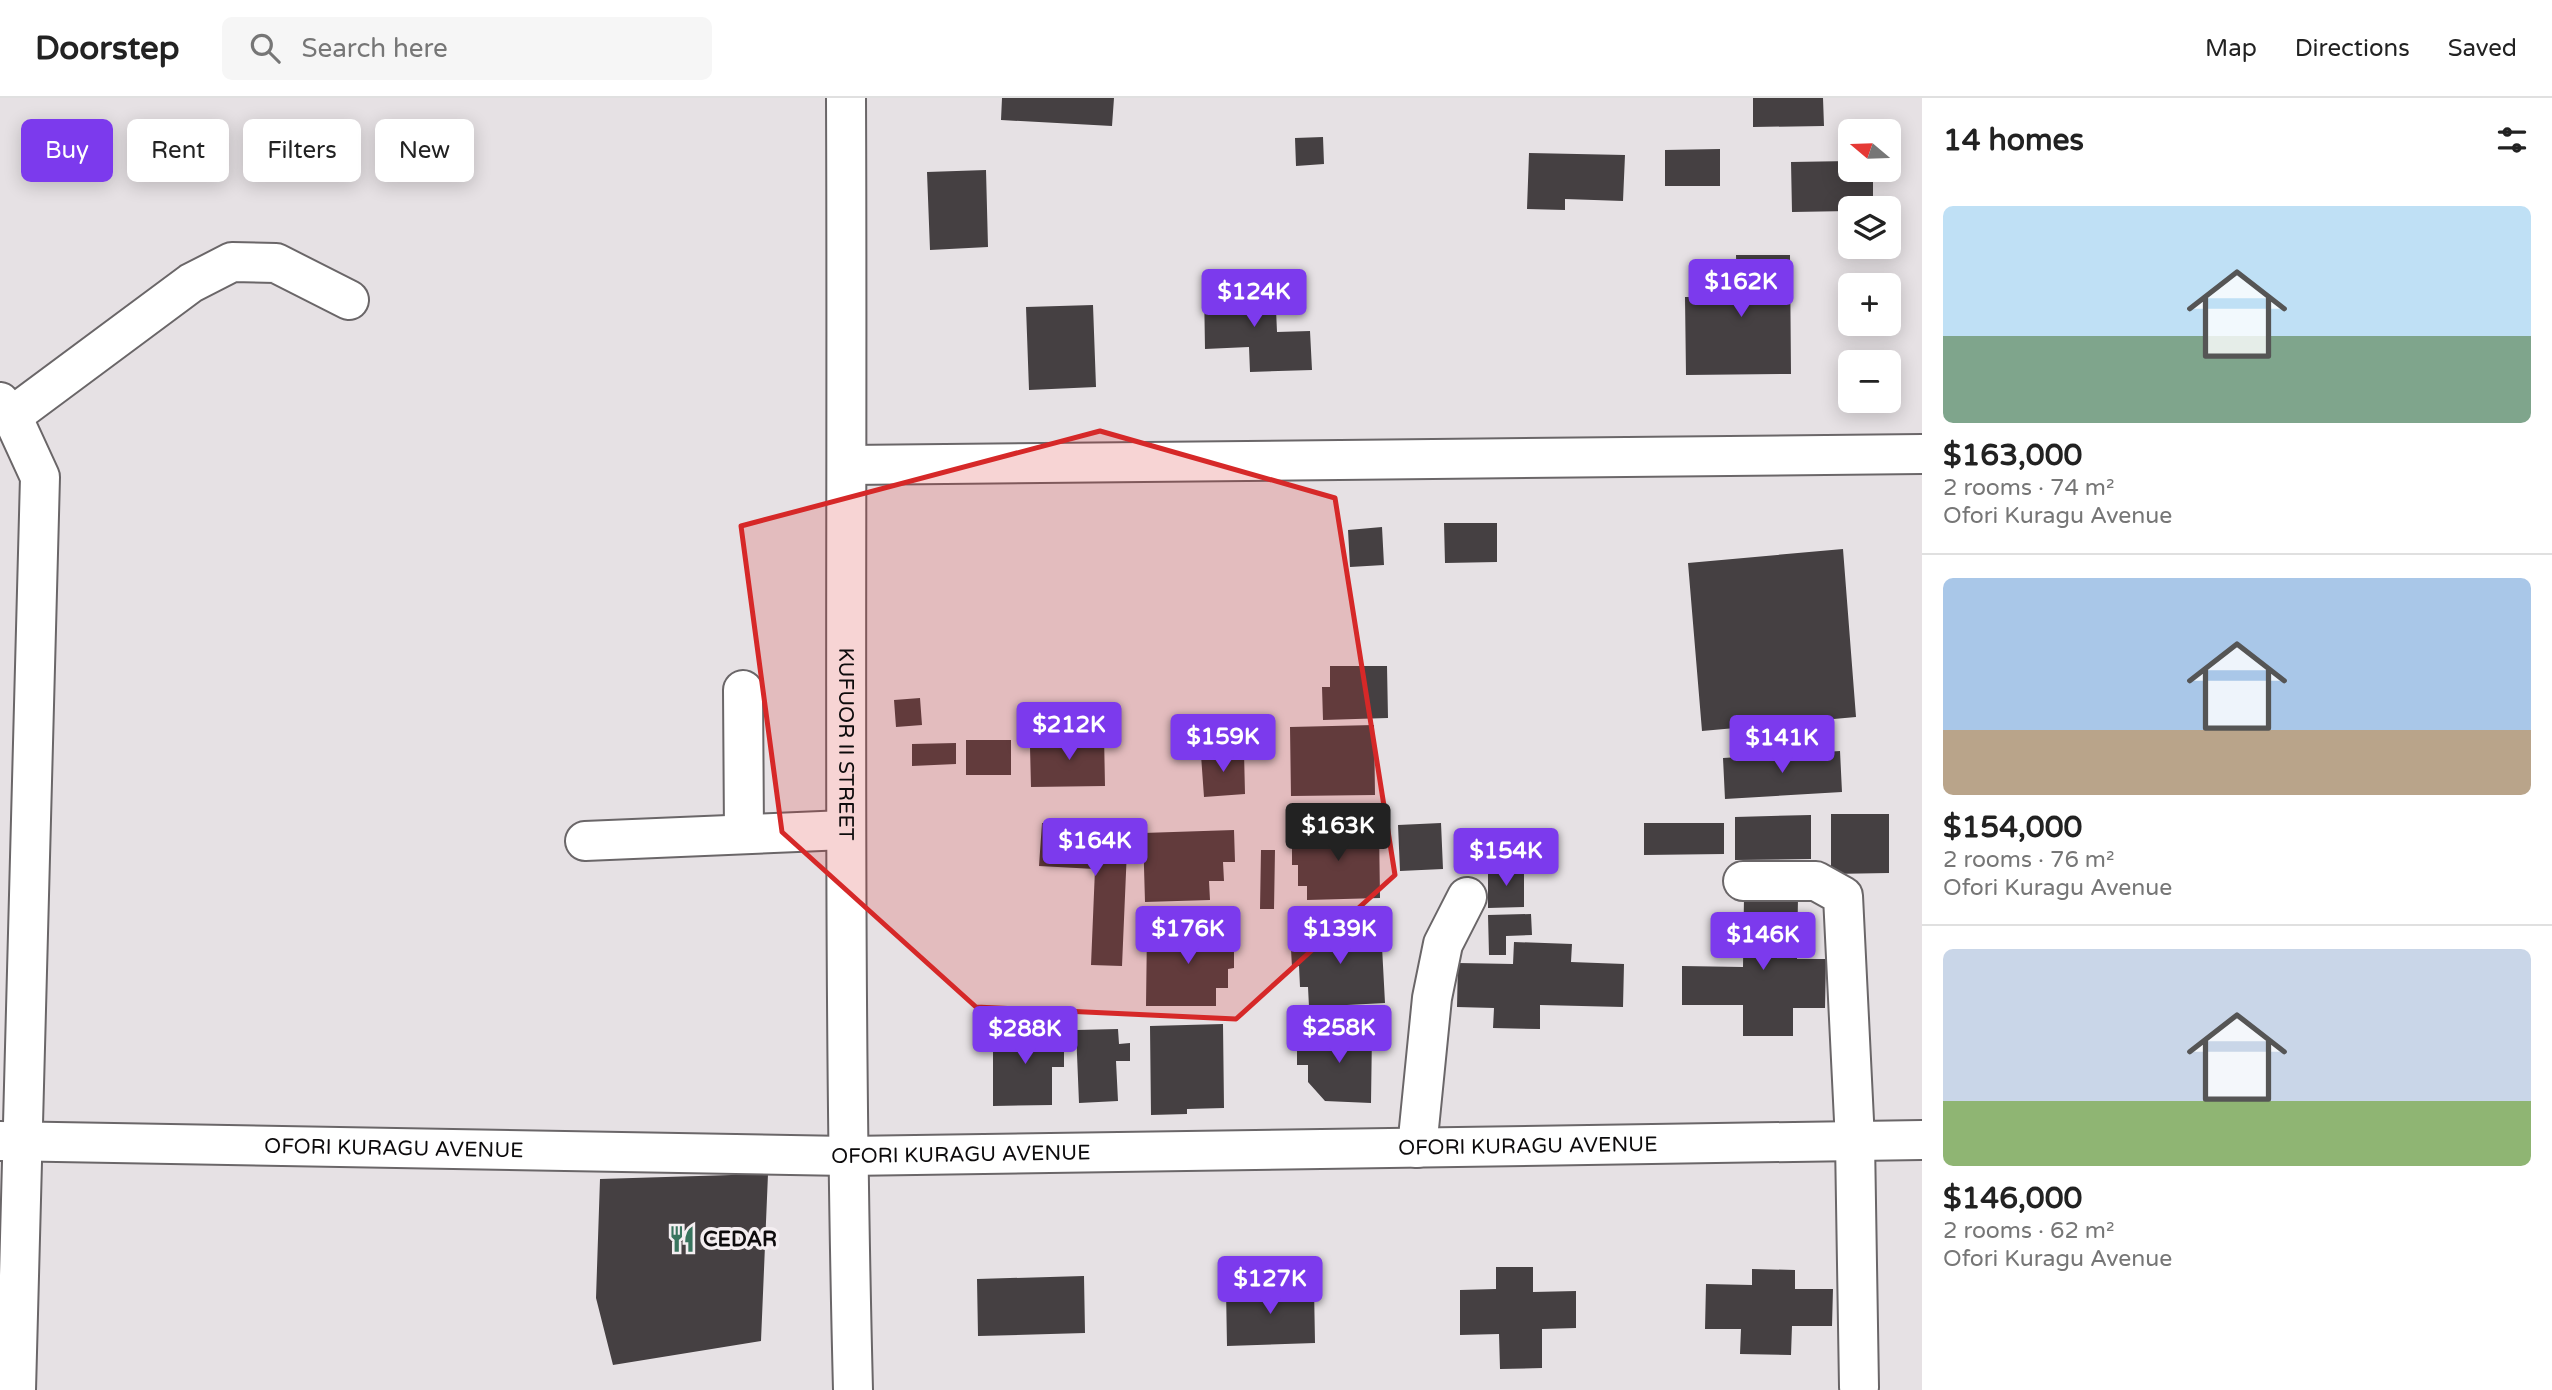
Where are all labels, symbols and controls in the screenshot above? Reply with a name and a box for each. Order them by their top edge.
search box [222,17,712,80]
text: Doorstep [35,29,180,68]
icon: search [246,29,284,67]
text: Search here [302,33,448,64]
text: Map [2205,34,2257,63]
text: Directions [2295,34,2410,63]
text: Saved [2448,34,2517,63]
chip: Buy [21,119,113,182]
chip: Rent [127,119,229,182]
chip: Filters [243,119,361,182]
chip: New [375,119,474,182]
north arrow [1838,119,1900,182]
map controls [1838,119,1901,413]
icon: filters [2493,121,2531,159]
text: 14 homes [1943,122,2084,159]
button: layers [1838,196,1901,259]
icon: home [2174,251,2300,377]
pin: $162K [1692,260,1790,319]
text: $162K [1705,268,1777,296]
pin: $124K [1205,270,1303,329]
button: + [1838,273,1901,336]
text: $124K [1218,278,1290,306]
button: − [1838,350,1901,413]
text: $163,000 [1943,437,2082,474]
text: 2 rooms · 74 m² [1943,474,2114,502]
text: Ofori Kuragu Avenue [1943,502,2172,530]
icon: home [2174,623,2300,749]
street label: KUFUOR II STREET [833,647,858,841]
pin: $212K [1020,702,1118,762]
text: $212K [1033,711,1105,739]
pin: $159K [1174,714,1272,774]
pin: $141K [1733,716,1831,775]
text: $159K [1187,723,1259,751]
text: $141K [1746,724,1818,752]
pin: $163K [1289,804,1387,863]
text: $154,000 [1943,809,2082,846]
text: $163K [1302,812,1374,840]
pin: $164K [1046,818,1144,878]
text: $164K [1059,827,1131,855]
pin: $154K [1457,828,1555,888]
text: $154K [1470,837,1542,865]
text: 2 rooms · 76 m² [1943,846,2114,874]
text: Ofori Kuragu Avenue [1943,874,2172,902]
pin: $176K [1139,906,1237,966]
pin: $139K [1291,906,1389,966]
pin: $146K [1714,912,1812,972]
text: $176K [1152,915,1224,943]
text: $139K [1304,915,1376,943]
text: $146K [1727,921,1799,949]
icon: home [2174,994,2300,1120]
pin: $288K [976,1006,1074,1066]
pin: $258K [1290,1006,1388,1065]
text: $258K [1303,1014,1375,1042]
text: $288K [989,1015,1061,1043]
street label: OFORI KURAGU AVENUE [1398,1132,1658,1161]
street label: OFORI KURAGU AVENUE [264,1134,524,1163]
street label: OFORI KURAGU AVENUE [831,1140,1091,1169]
text: $146,000 [1943,1180,2082,1217]
text: 2 rooms · 62 m² [1943,1217,2114,1245]
restaurant icon: CEDAR [667,1224,697,1254]
place label: CEDAR [703,1227,777,1252]
text: Ofori Kuragu Avenue [1943,1245,2172,1273]
pin: $127K [1221,1256,1319,1316]
text: $127K [1234,1265,1306,1293]

